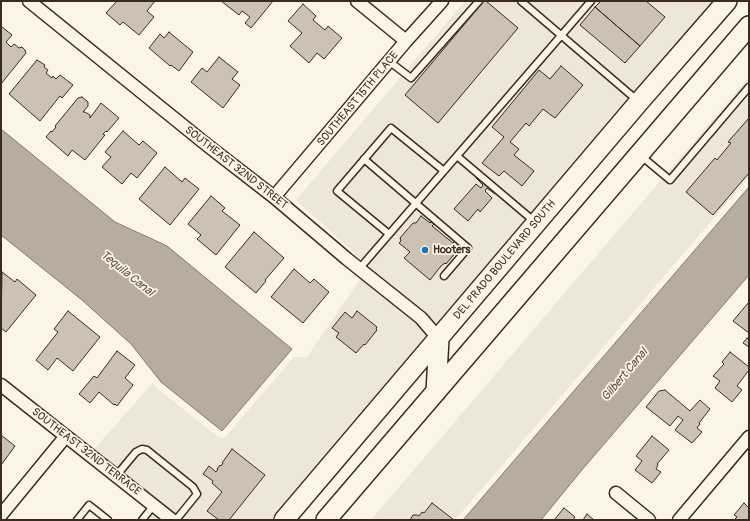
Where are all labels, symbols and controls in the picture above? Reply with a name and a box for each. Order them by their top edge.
street label: SOUTHEAST 15TH PLACE [315,49,401,149]
street label: SOUTHEAST 32ND STREET [182,124,290,212]
street label: DEL PRADO BOULEVARD SOUTH [451,198,559,322]
place label: Hooters [433,243,470,257]
marker: Hooters [420,245,430,255]
water label: Tequila Canal [97,248,157,300]
water label: Gilbert Canal [599,346,651,404]
street label: SOUTHEAST 32ND TERRACE [29,405,143,499]

